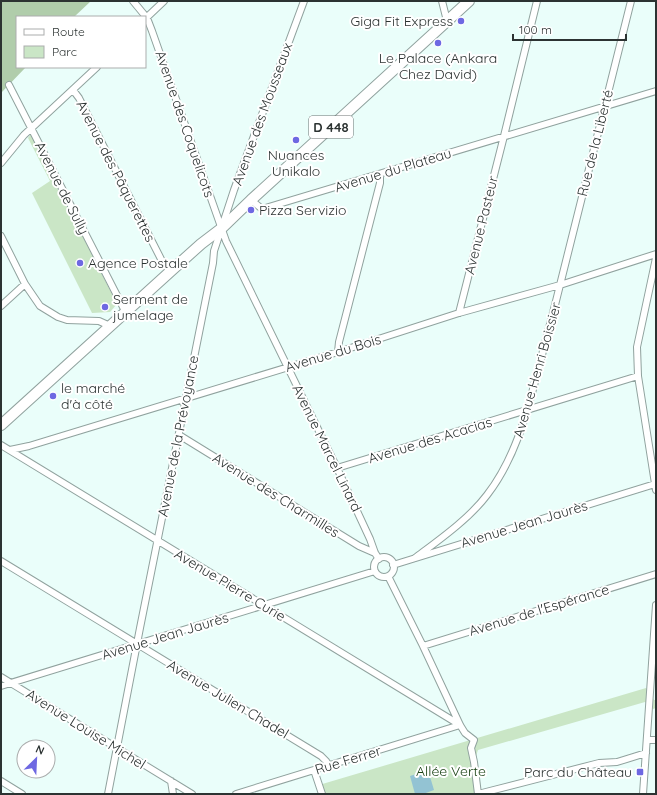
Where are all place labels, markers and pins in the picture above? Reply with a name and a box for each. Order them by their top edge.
place label: Giga Fit Express [350,12,453,30]
marker: Giga Fit Express [456,16,466,26]
marker: Le Palace (Ankara Chez David) [433,38,443,48]
place label: Le Palace (Ankara Chez David) [379,49,497,83]
marker: Nuances Unikalo [291,135,301,145]
place label: Nuances Unikalo [268,146,324,180]
place label: Pizza Servizio [259,201,347,219]
marker: Pizza Servizio [246,205,256,215]
place label: Agence Postale [88,254,188,272]
marker: Agence Postale [75,258,85,268]
place label: Serment de jumelage [112,290,188,324]
marker: Serment de jumelage [100,302,110,312]
place label: le marché d'à côté [61,379,125,413]
marker: le marché d'à côté [48,391,58,401]
place label: Parc du Château [524,763,632,781]
marker: Parc du Château [635,767,645,777]

